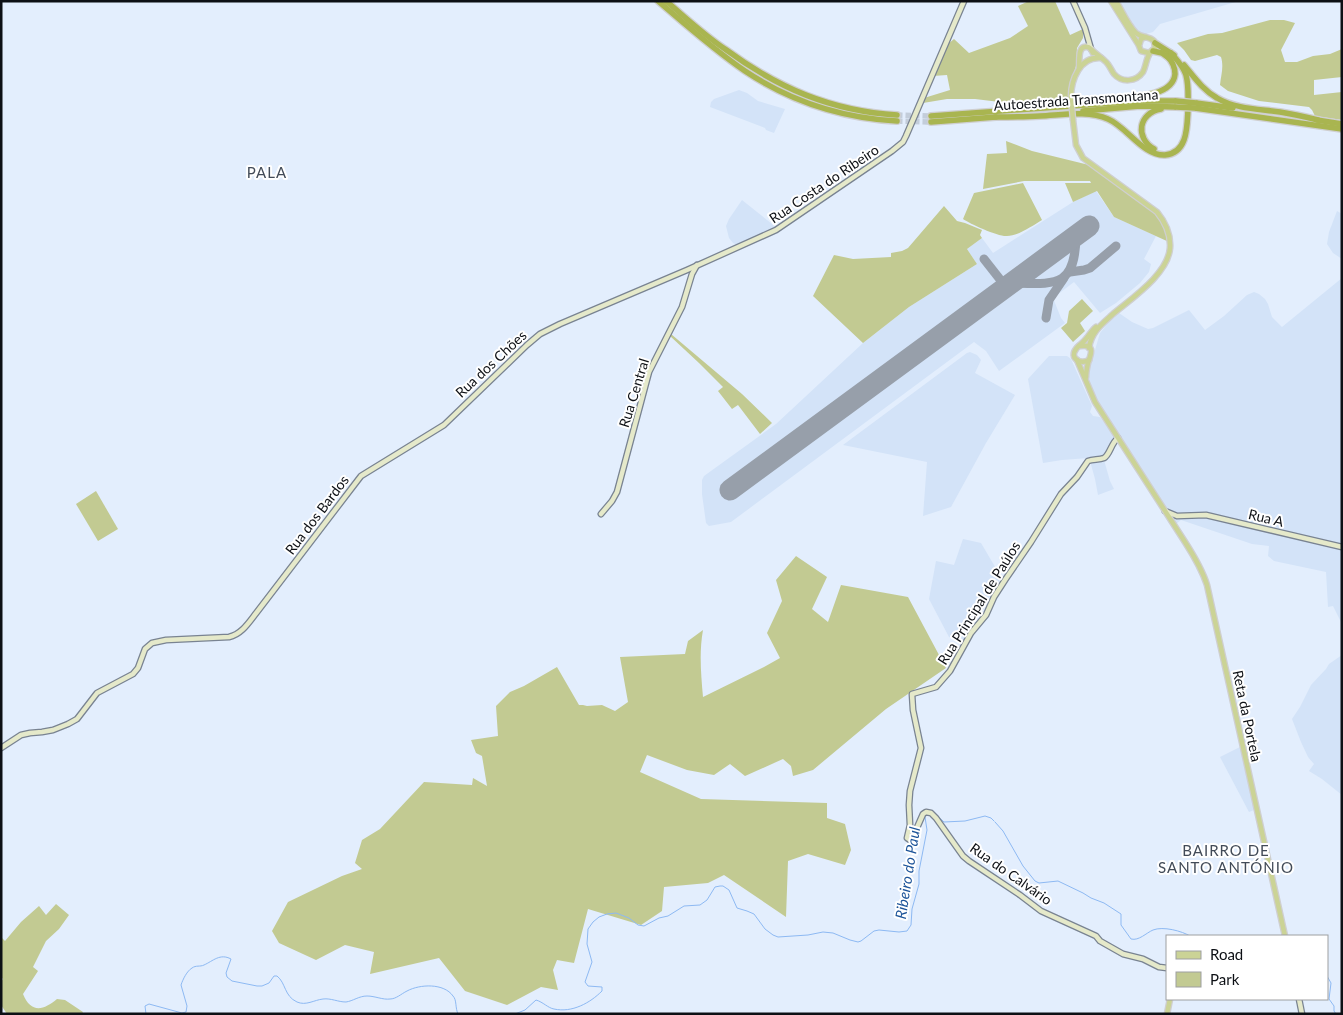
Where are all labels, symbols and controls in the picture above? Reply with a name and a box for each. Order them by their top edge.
street label: Autoestrada Transmontana [993,85,1159,114]
street label: Rua Costa do Ribeiro [766,141,882,227]
district label: PALA [247,163,287,181]
street label: Rua dos Chões [452,326,530,401]
street label: Rua Central [615,356,652,429]
street label: Rua dos Bardos [281,472,352,558]
street label: Rua A [1247,505,1286,530]
street label: Rua Principal de Paúlos [934,538,1023,668]
street label: Reta da Portela [1229,668,1266,763]
water label: Ribeiro do Paul [891,825,923,920]
street label: Rua do Calvário [967,839,1056,908]
district label: BAIRRO DE SANTO ANTÓNIO [1158,841,1294,876]
legend [1166,935,1328,1000]
text: Road [1210,945,1243,963]
text: Park [1210,970,1240,988]

